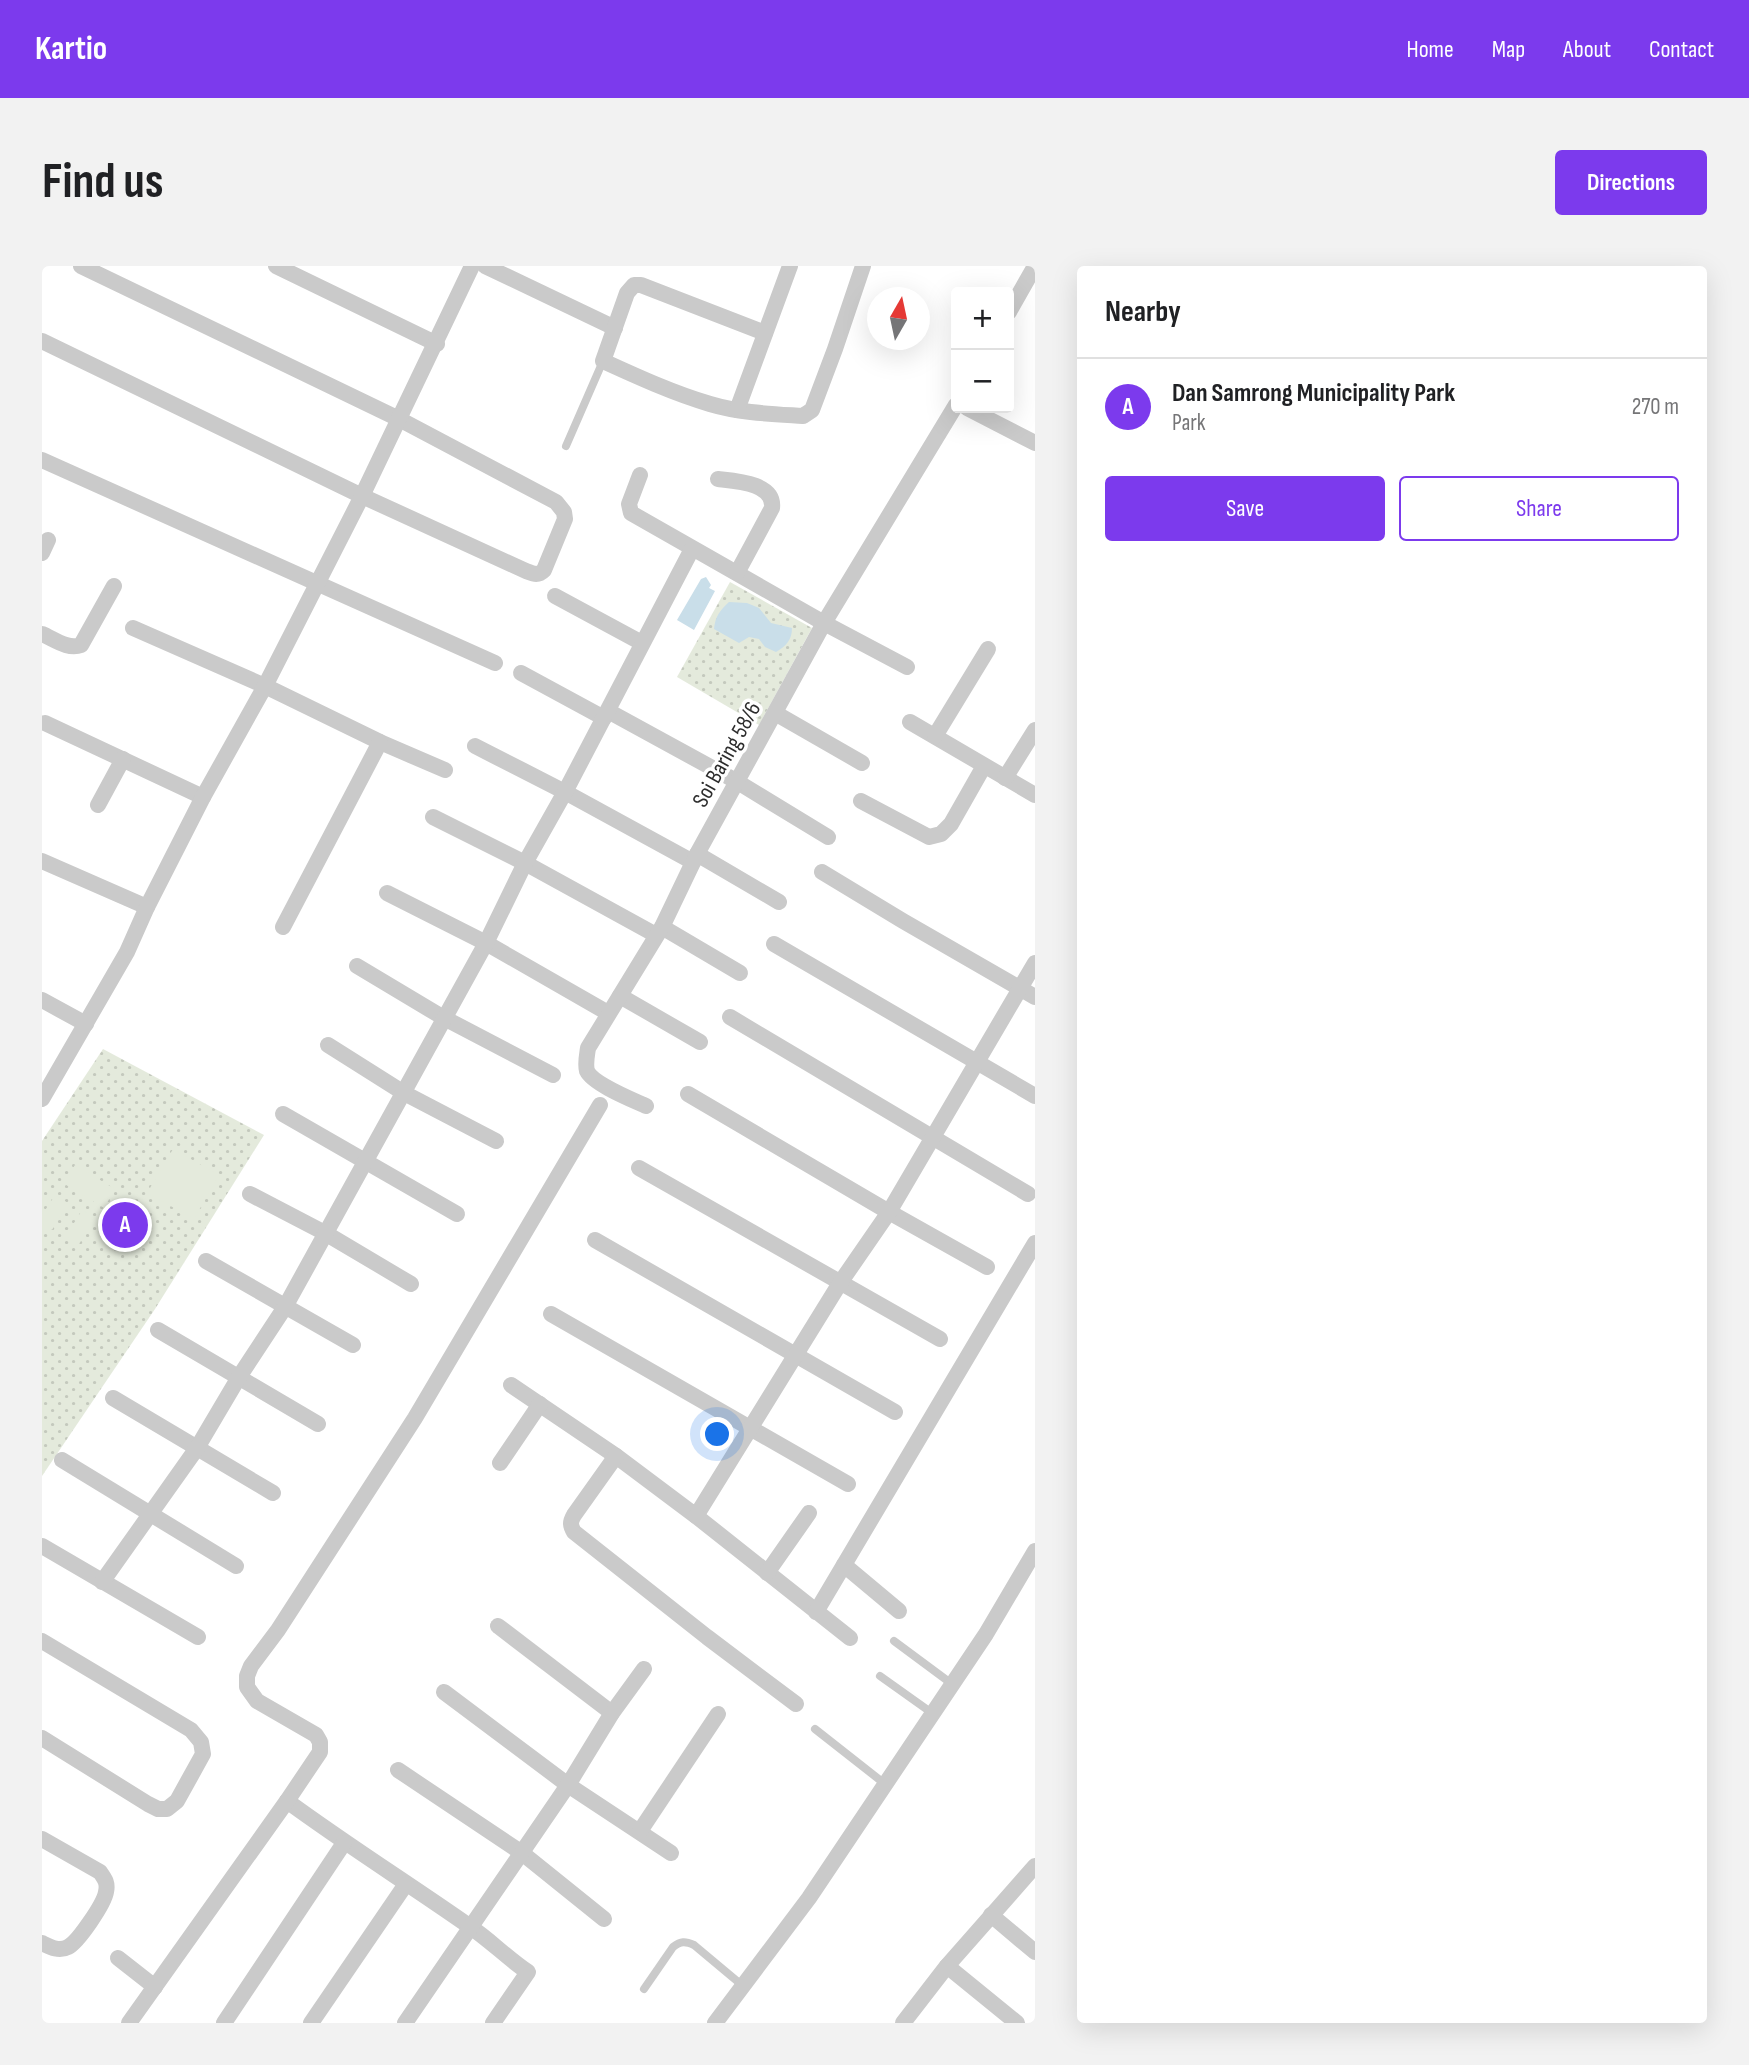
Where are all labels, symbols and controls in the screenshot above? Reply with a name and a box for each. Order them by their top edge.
text: Kartio [35,29,107,69]
text: Home [1406,35,1454,64]
text: Map [1492,35,1525,64]
text: About [1563,35,1611,64]
text: Contact [1649,35,1714,64]
button: Directions [1555,150,1707,215]
text: Find us [42,153,164,212]
north arrow [867,287,930,350]
map controls [951,287,1014,413]
button: + [951,287,1014,350]
text: Nearby [1105,294,1181,330]
button: − [951,350,1014,413]
text: Dan Samrong Municipality Park [1172,378,1455,409]
text: A [1123,393,1133,421]
text: 270 m [1632,393,1679,421]
text: Park [1172,409,1206,437]
button: Save [1105,476,1385,541]
button: Share [1399,476,1679,541]
street label: Soi Baring 58/6 [686,697,767,812]
pin: A [102,1199,148,1251]
your location [700,1417,734,1451]

